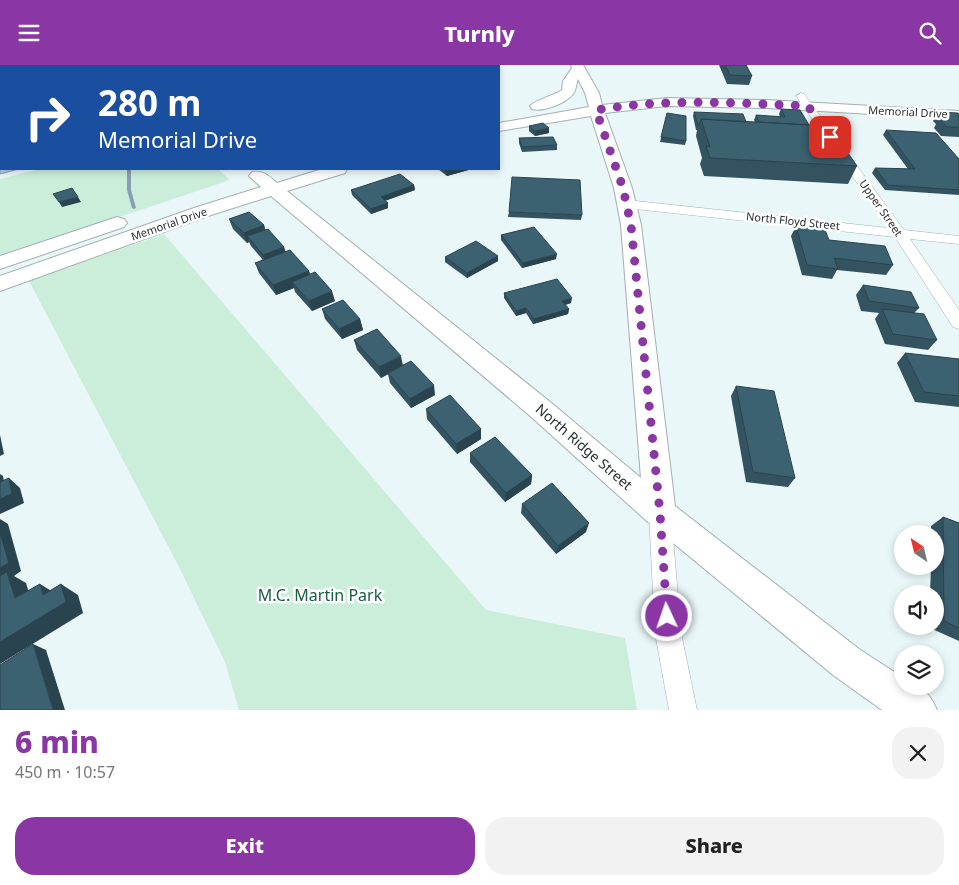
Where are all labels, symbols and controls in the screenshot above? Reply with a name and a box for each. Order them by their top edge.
text: Turnly [444,18,515,48]
icon: menu [15,19,43,47]
icon: search [916,19,944,47]
text: 280 m [98,79,201,126]
icon: right [15,85,80,150]
street label: Memorial Drive [868,102,948,121]
pin [809,116,851,158]
icon: arrive [816,123,844,151]
text: Memorial Drive [98,124,257,154]
street label: Upper Street [856,176,906,239]
street label: Memorial Drive [129,203,209,244]
street label: North Floyd Street [745,208,841,233]
street label: North Ridge Street [532,399,637,494]
north arrow [894,525,944,575]
map controls [894,525,944,695]
park label: M.C. Martin Park [258,584,383,606]
button: sound [894,585,944,635]
position arrow [640,589,692,641]
button: layers [894,645,944,695]
text: 6 min [15,721,99,762]
button: close [892,727,944,779]
text: 450 m · 10:57 [15,761,115,783]
button: Exit [15,817,475,875]
button: Share [485,817,944,875]

